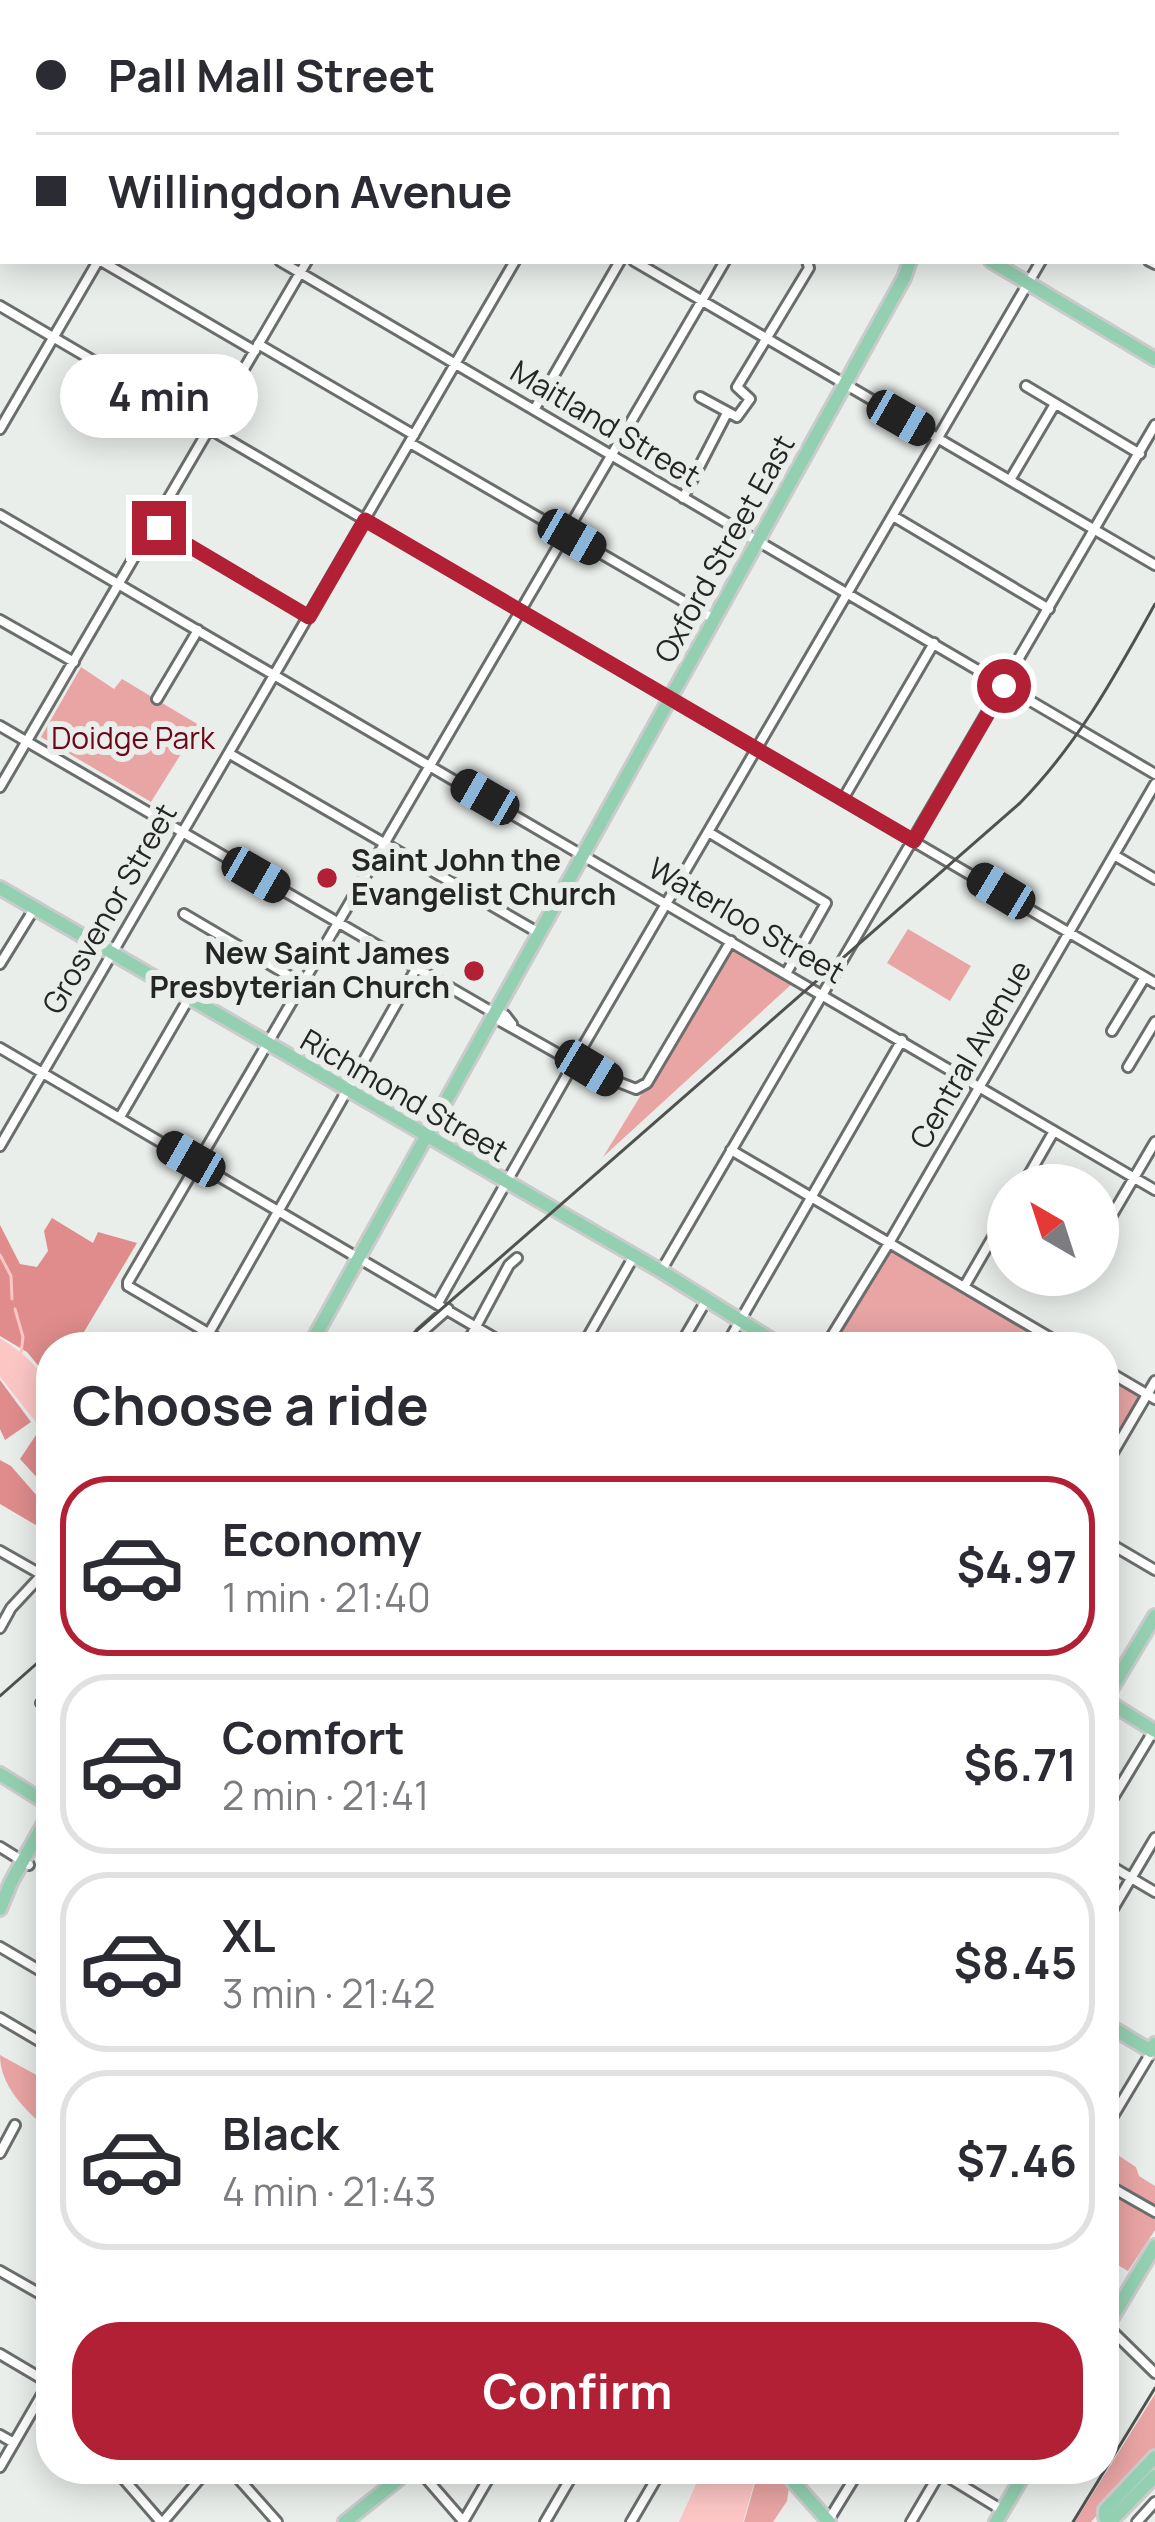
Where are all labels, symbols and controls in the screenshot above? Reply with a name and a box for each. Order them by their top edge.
text: Pall Mall Street [108,44,435,106]
text: Willingdon Avenue [108,160,512,222]
street label: Maitland Street [503,350,708,495]
callout: 4 min [60,354,258,438]
text: 4 min [108,369,210,423]
car [861,384,941,452]
street label: Oxford Street East [644,427,803,670]
route end [132,501,186,555]
car [532,503,612,571]
route start [977,659,1031,713]
park label: Doidge Park [51,717,216,758]
car [445,763,525,831]
street label: Grosvenor Street [32,796,186,1021]
place label: Saint John the Evangelist Church [351,839,616,914]
car [216,841,296,909]
street label: Waterloo Street [641,847,852,992]
car [961,857,1041,925]
marker: Saint John the Evangelist Church [314,865,340,891]
place label: New Saint James Presbyterian Church [149,932,450,1007]
street label: Central Avenue [899,953,1040,1156]
marker: New Saint James Presbyterian Church [461,958,487,984]
street label: Richmond Street [294,1019,516,1171]
car [549,1034,629,1102]
car [151,1125,231,1193]
north arrow [987,1164,1119,1296]
map controls [987,1164,1119,1296]
text: Choose a ride [72,1367,429,1441]
text: Economy [222,1508,422,1570]
icon: car [78,1512,186,1620]
text: $4.97 [957,1535,1077,1597]
text: 1 min · 21:40 [222,1570,431,1624]
text: Comfort [222,1706,405,1768]
icon: car [78,1710,186,1818]
text: $6.71 [963,1733,1077,1795]
text: 2 min · 21:41 [222,1768,429,1822]
text: XL [222,1904,276,1966]
icon: car [78,1908,186,2016]
text: $8.45 [954,1931,1077,1993]
text: 3 min · 21:42 [222,1966,435,2020]
text: Black [222,2102,339,2164]
icon: car [78,2106,186,2214]
text: $7.46 [956,2129,1077,2191]
text: 4 min · 21:43 [222,2164,436,2218]
button: Confirm [72,2322,1083,2460]

